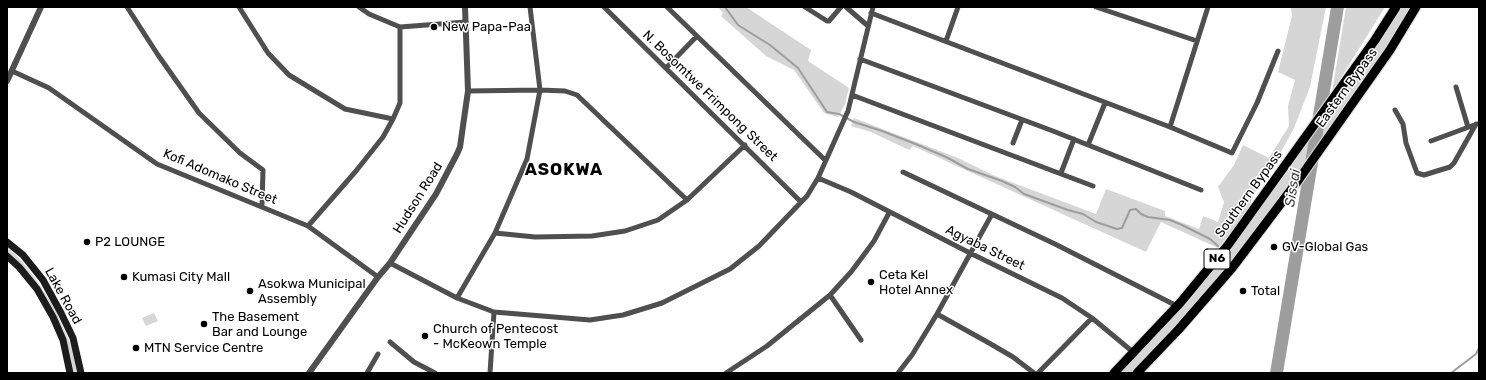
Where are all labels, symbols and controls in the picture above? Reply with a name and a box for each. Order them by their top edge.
place label: New Papa-Paa [442,19,531,35]
marker: New Papa-Paa [429,22,439,32]
street label: N. Bosomtwe Frimpong Street [639,27,781,165]
street label: Eastern Bypass [1313,45,1381,131]
street label: Kofi Adomako Street [161,146,279,208]
street label: Southern Bypass [1212,147,1286,241]
street label: Hudson Road [390,160,446,236]
district label: ASOKWA [525,160,603,180]
water label: Sissai [1282,168,1304,208]
street label: Agyaba Street [943,222,1027,274]
place label: P2 LOUNGE [95,234,165,250]
marker: P2 LOUNGE [82,237,92,247]
place label: GV-Global Gas [1282,239,1368,255]
marker: GV-Global Gas [1269,242,1279,252]
road number: N6 [1204,249,1230,269]
street label: Lake Road [41,265,85,327]
place label: Ceta Kel Hotel Annex [879,267,953,298]
place label: Kumasi City Mall [132,269,230,285]
marker: Kumasi City Mall [119,272,129,282]
place label: Asokwa Municipal Assembly [258,276,366,307]
marker: Ceta Kel Hotel Annex [866,277,876,287]
place label: Total [1251,283,1280,299]
marker: Asokwa Municipal Assembly [245,286,255,296]
marker: Total [1238,286,1248,296]
place label: The Basement Bar and Lounge [212,309,307,340]
marker: The Basement Bar and Lounge [199,319,209,329]
place label: Church of Pentecost - McKeown Temple [433,321,558,352]
marker: Church of Pentecost - McKeown Temple [420,331,430,341]
place label: MTN Service Centre [144,340,263,356]
marker: MTN Service Centre [131,343,141,353]

